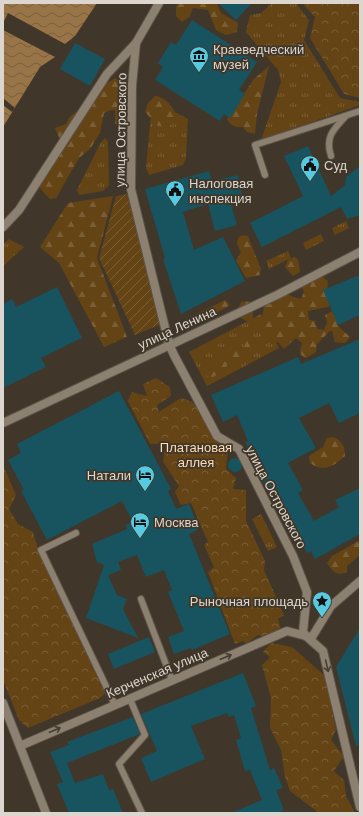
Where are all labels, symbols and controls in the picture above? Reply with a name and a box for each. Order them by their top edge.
place label: Краеведческий музей [213,42,304,72]
museum icon: Краеведческий музей [188,45,210,73]
street label: улица Островского [113,73,129,187]
public building icon: Суд [299,154,321,182]
place label: Суд [324,158,347,173]
place label: Налоговая инспекция [189,176,253,206]
public building icon: Налоговая инспекция [164,179,186,207]
street label: улица Ленина [136,303,219,353]
park label: Платановая аллея [160,440,232,470]
street label: улица Островского [243,443,309,551]
hotel icon: Натали [134,464,156,492]
place label: Натали [87,468,131,483]
hotel icon: Москва [129,511,151,539]
place label: Москва [154,515,199,530]
place icon: Рыночная площадь [311,590,333,618]
place label: Рыночная площадь [190,594,308,609]
street label: Керченская улица [104,644,211,701]
one-way arrow [220,653,232,660]
one-way arrow [323,659,331,672]
one-way arrow [49,726,61,733]

